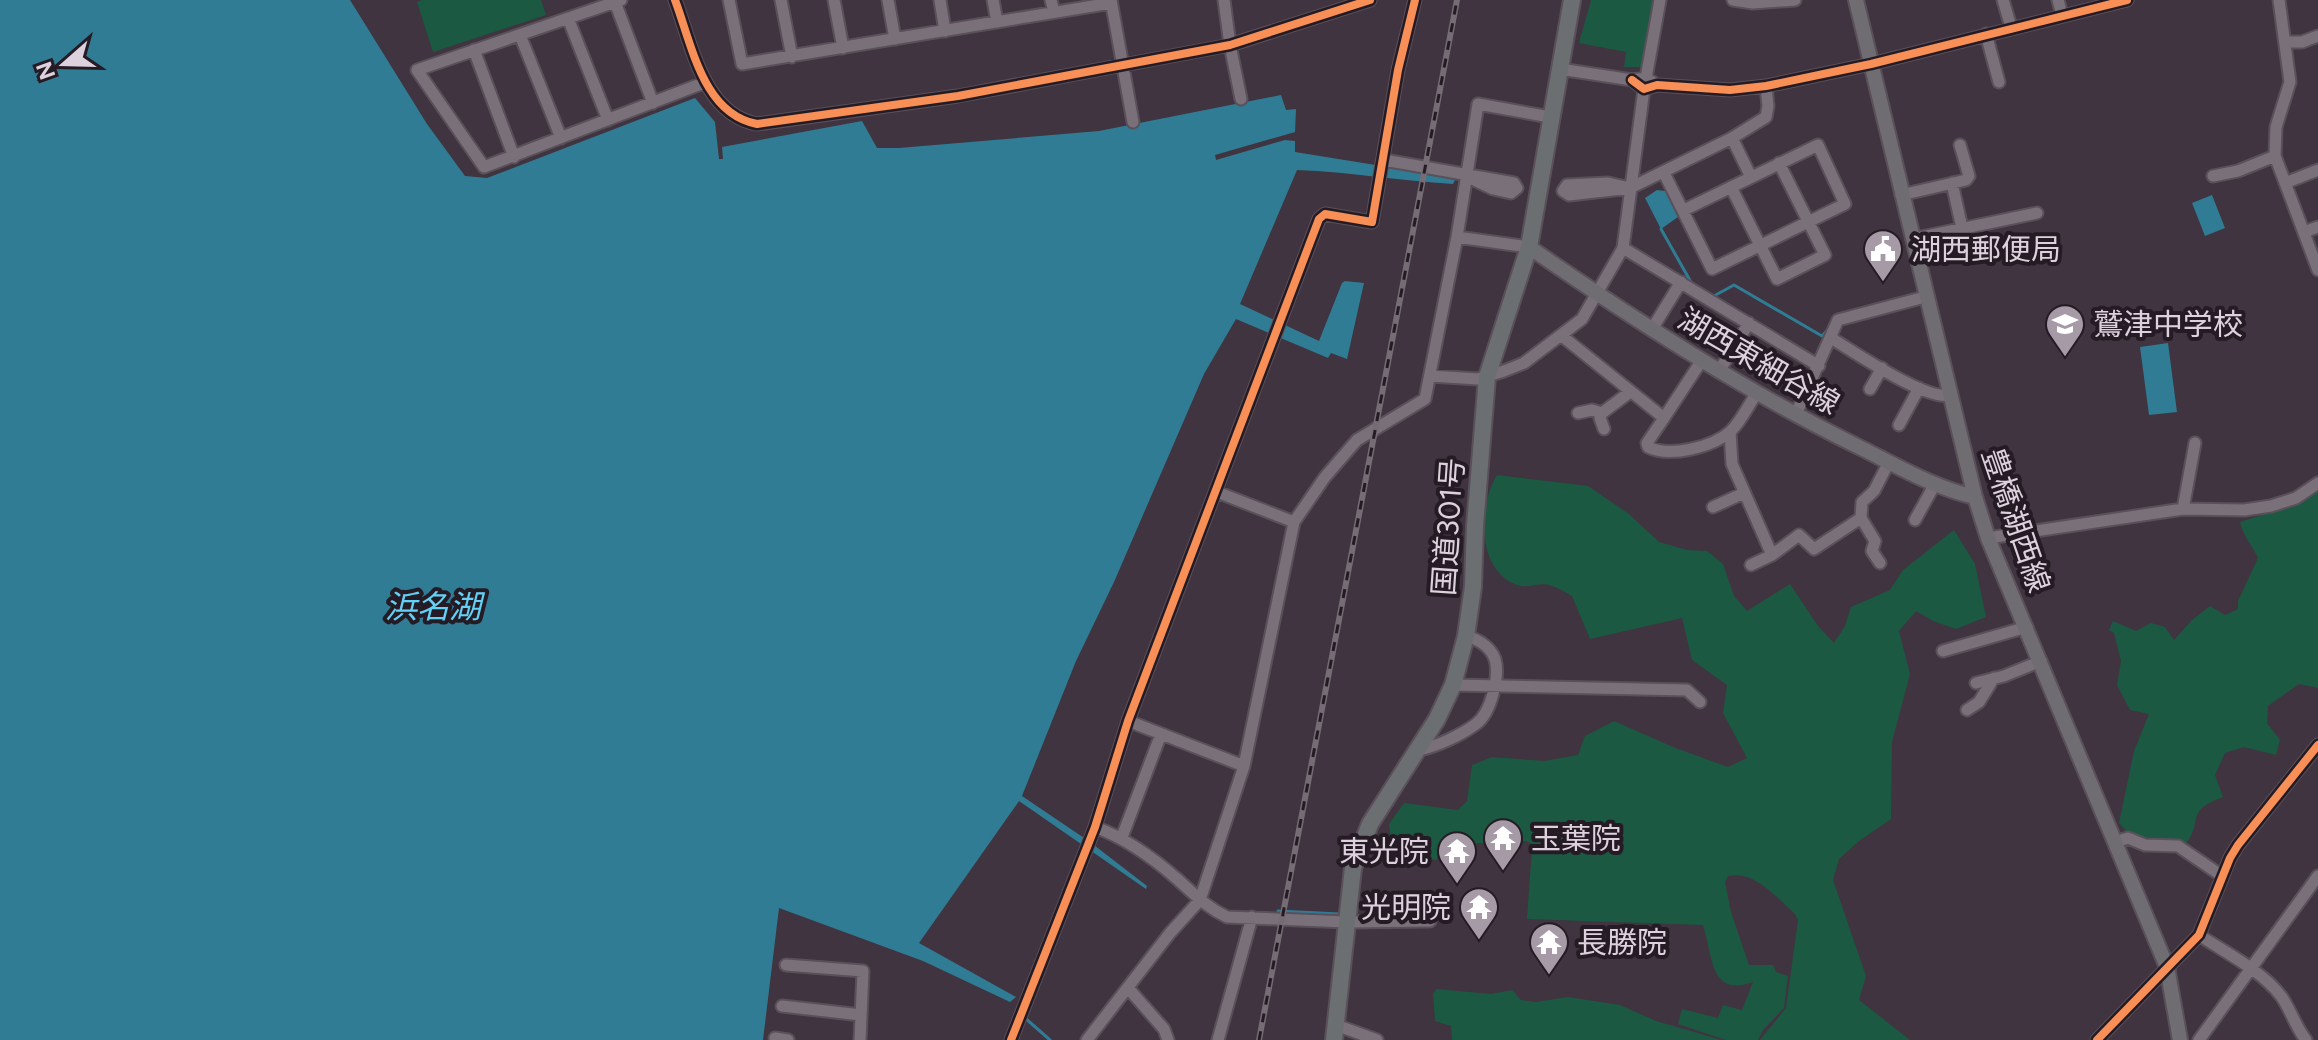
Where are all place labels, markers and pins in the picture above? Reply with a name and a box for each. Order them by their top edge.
public building icon: 湖西郵便局 [1862,228,1904,283]
place label: 湖西郵便局 [1911,231,2061,268]
school or university icon: 鷲津中学校 [2044,303,2086,358]
place label: 鷲津中学校 [2093,306,2243,343]
temple icon: 玉葉院 [1482,817,1524,872]
place label: 玉葉院 [1531,820,1621,857]
temple icon: 東光院 [1436,830,1478,885]
place label: 東光院 [1339,833,1429,870]
temple icon: 光明院 [1458,886,1500,941]
place label: 光明院 [1361,889,1451,926]
temple icon: 長勝院 [1528,921,1570,976]
place label: 長勝院 [1577,924,1667,961]

